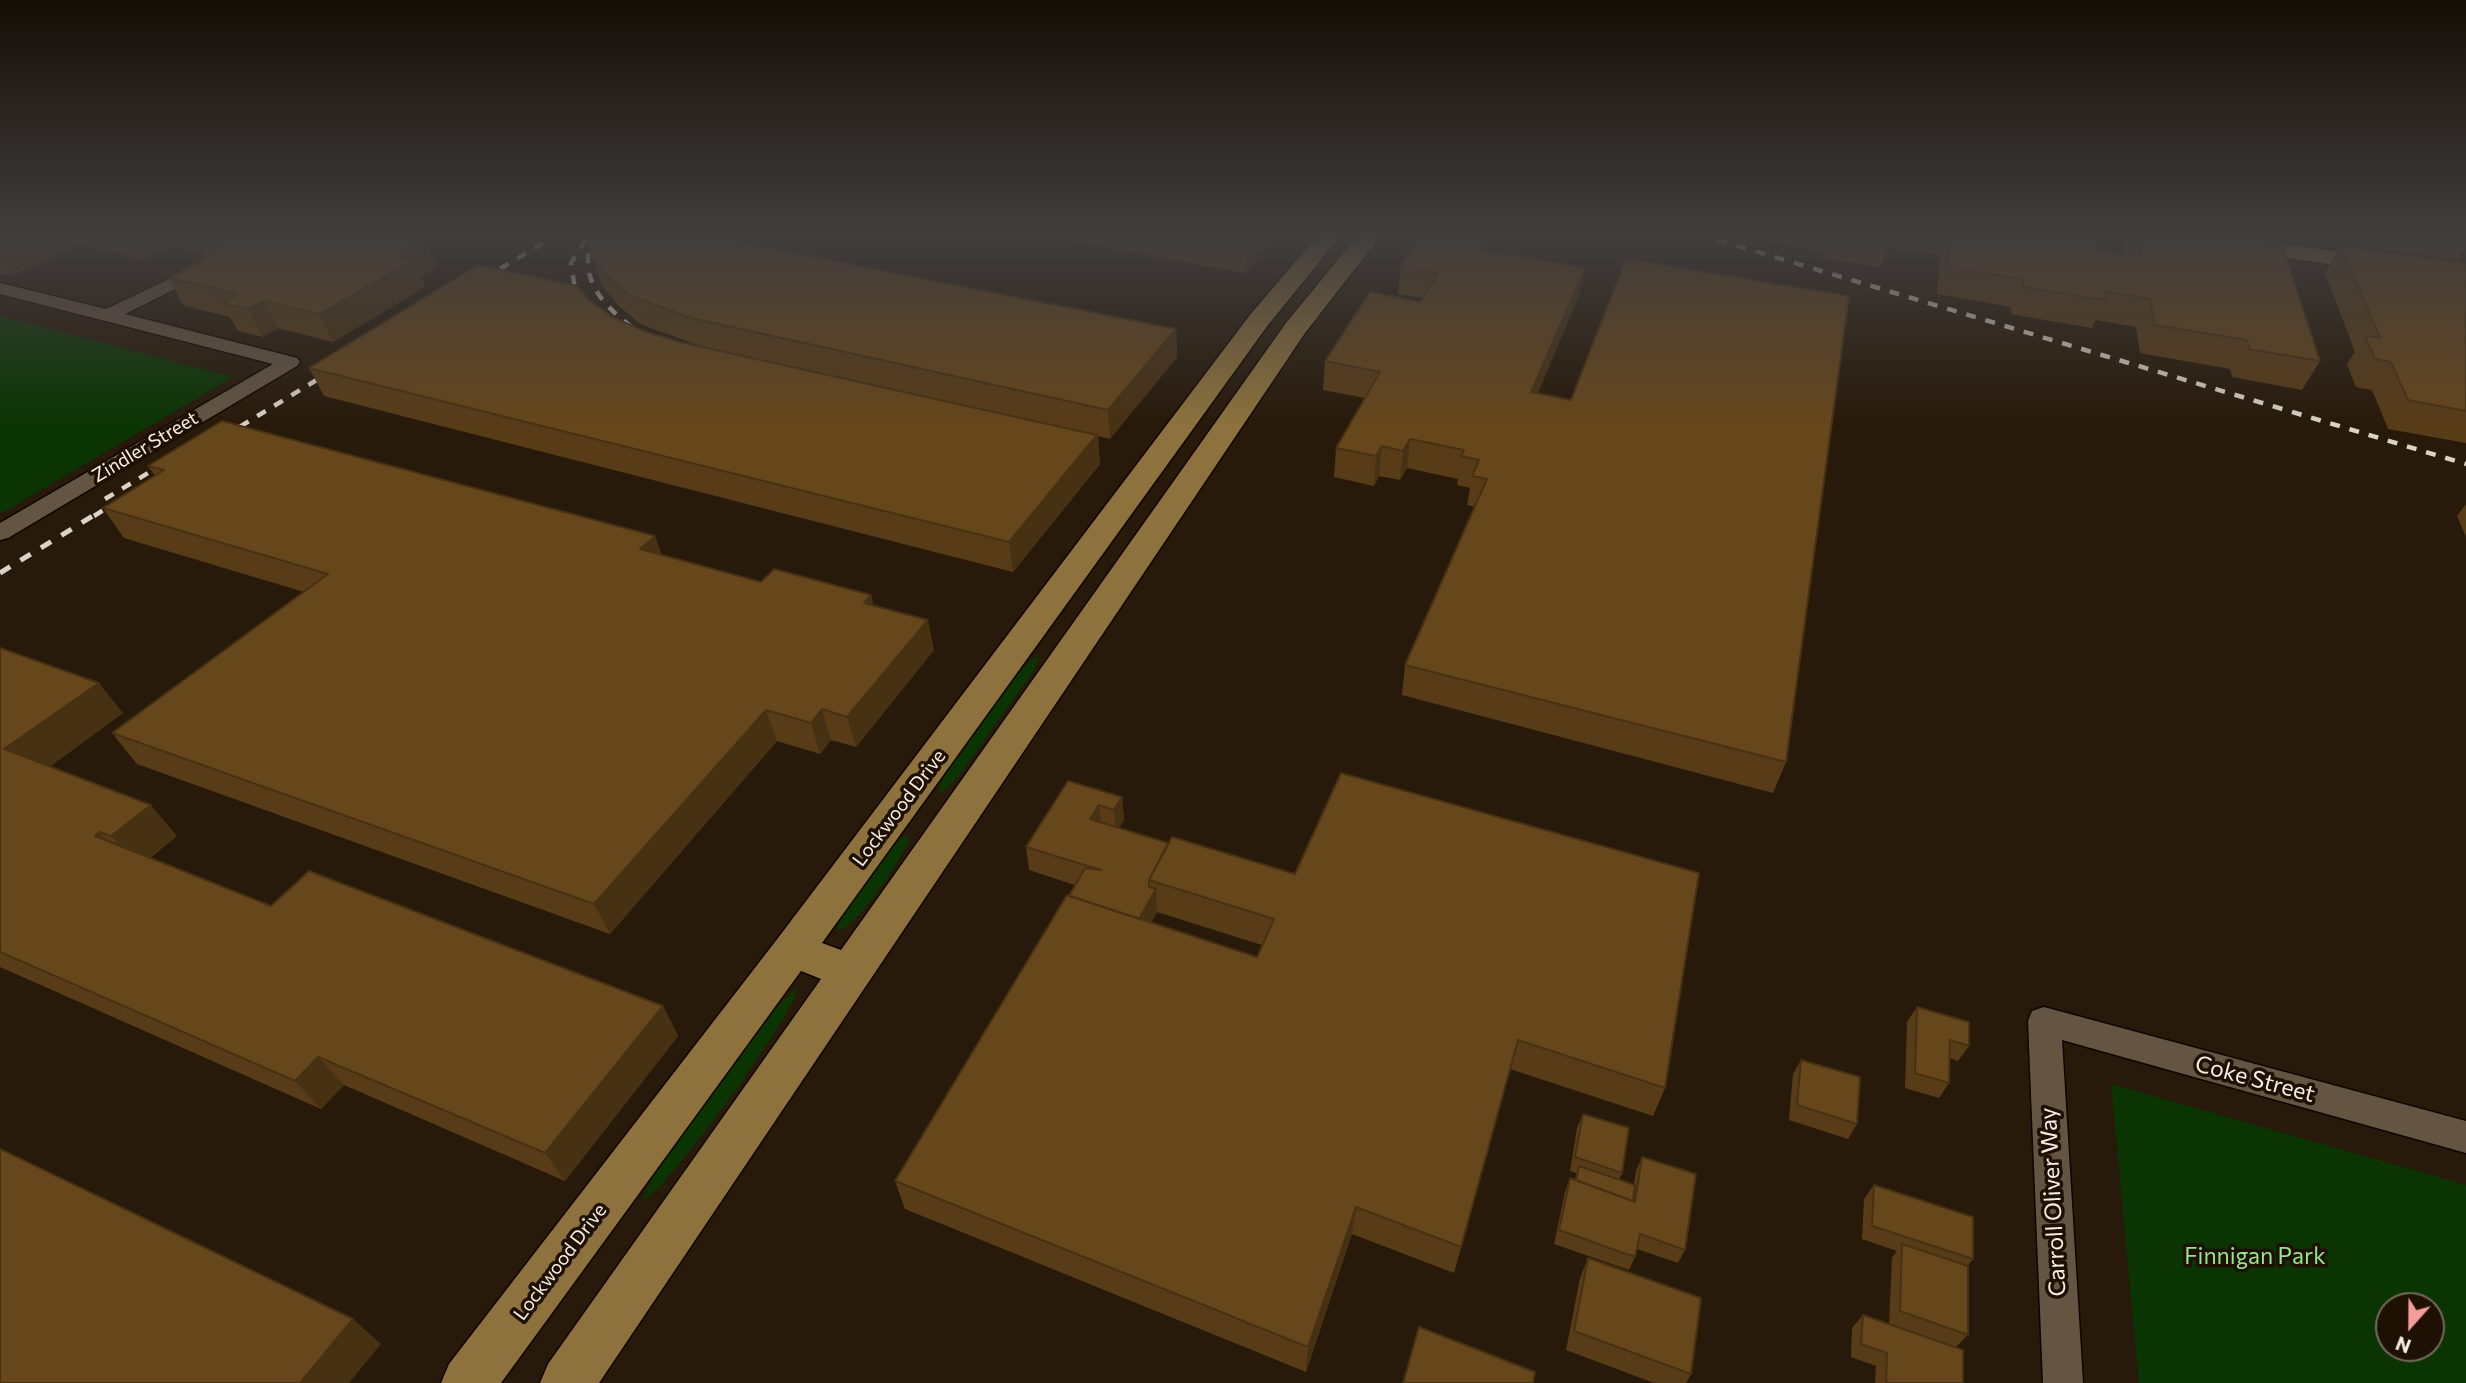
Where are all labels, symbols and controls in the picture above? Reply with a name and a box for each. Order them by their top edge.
street label: Zindler Street [88,407,202,487]
street label: Lockwood Drive [848,745,950,871]
street label: Coke Street [2192,1050,2318,1108]
street label: Carroll Oliver Way [2034,1107,2072,1297]
street label: Lockwood Drive [509,1199,611,1325]
park label: Finnigan Park [2184,1242,2326,1270]
north arrow [2375,1292,2445,1362]
text: N [2392,1332,2414,1359]

